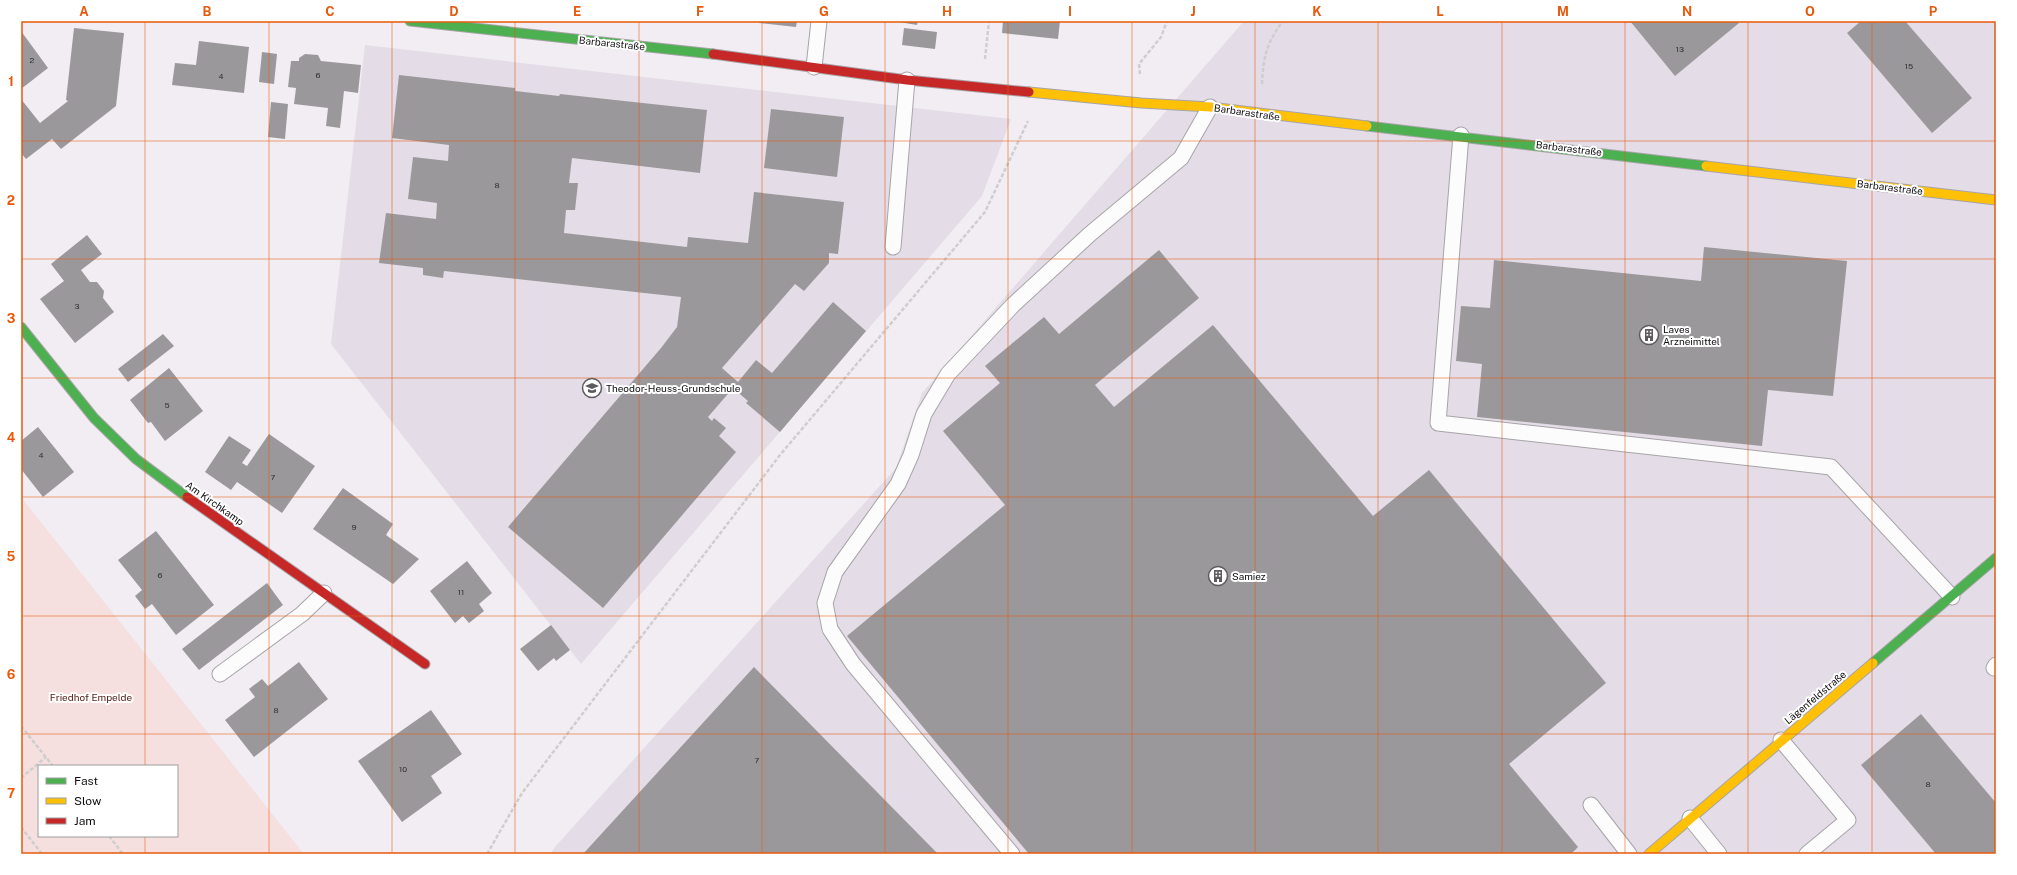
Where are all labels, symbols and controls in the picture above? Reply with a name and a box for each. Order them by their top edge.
text: A [79,4,89,19]
text: B [203,4,212,19]
text: C [325,4,335,19]
text: D [449,4,459,19]
text: E [573,4,581,19]
text: F [696,4,704,19]
text: G [819,4,829,19]
text: H [942,4,952,19]
text: I [1068,4,1072,19]
text: J [1190,4,1196,19]
text: K [1312,4,1322,19]
text: L [1436,4,1444,19]
text: M [1557,4,1569,19]
text: N [1682,4,1692,19]
text: O [1805,4,1815,19]
text: P [1929,4,1938,19]
street label: Barbarastraße [578,34,646,52]
house number: 13 [1676,44,1684,54]
house number: 2 [30,55,35,65]
house number: 15 [1905,61,1913,71]
house number: 6 [316,70,321,80]
house number: 4 [218,71,224,81]
text: 1 [8,74,14,89]
street label: Barbarastraße [1213,101,1281,123]
street label: Barbarastraße [1535,138,1603,158]
street label: Barbarastraße [1856,177,1924,197]
house number: 8 [494,180,500,190]
text: 2 [7,193,15,208]
house number: 3 [74,301,80,311]
text: 3 [7,311,16,326]
place label: Laves Arzneimittel [1663,323,1720,347]
building icon: Laves Arzneimittel [1638,324,1660,346]
school or university icon: Theodor-Heuss-Grundschule [581,377,603,399]
place label: Theodor-Heuss-Grundschule [606,382,741,394]
house number: 5 [164,400,170,410]
text: 4 [7,430,16,445]
house number: 4 [38,450,44,460]
house number: 7 [271,472,276,482]
street label: Am Kirchkamp [184,479,246,527]
house number: 9 [352,522,357,532]
text: 5 [7,549,16,564]
building icon: Samiez [1207,565,1229,587]
house number: 6 [158,570,163,580]
place label: Samiez [1232,570,1266,582]
house number: 11 [458,587,464,597]
text: 6 [7,667,16,682]
street label: Lägenfeldstraße [1782,668,1848,726]
park label: Friedhof Empelde [50,691,133,703]
house number: 8 [273,705,279,715]
house number: 7 [755,755,760,765]
house number: 10 [399,764,407,774]
legend [38,765,178,837]
text: Fast [74,774,99,788]
house number: 8 [1925,779,1931,789]
text: 7 [7,786,15,801]
text: Slow [74,794,102,808]
text: Jam [74,814,96,828]

